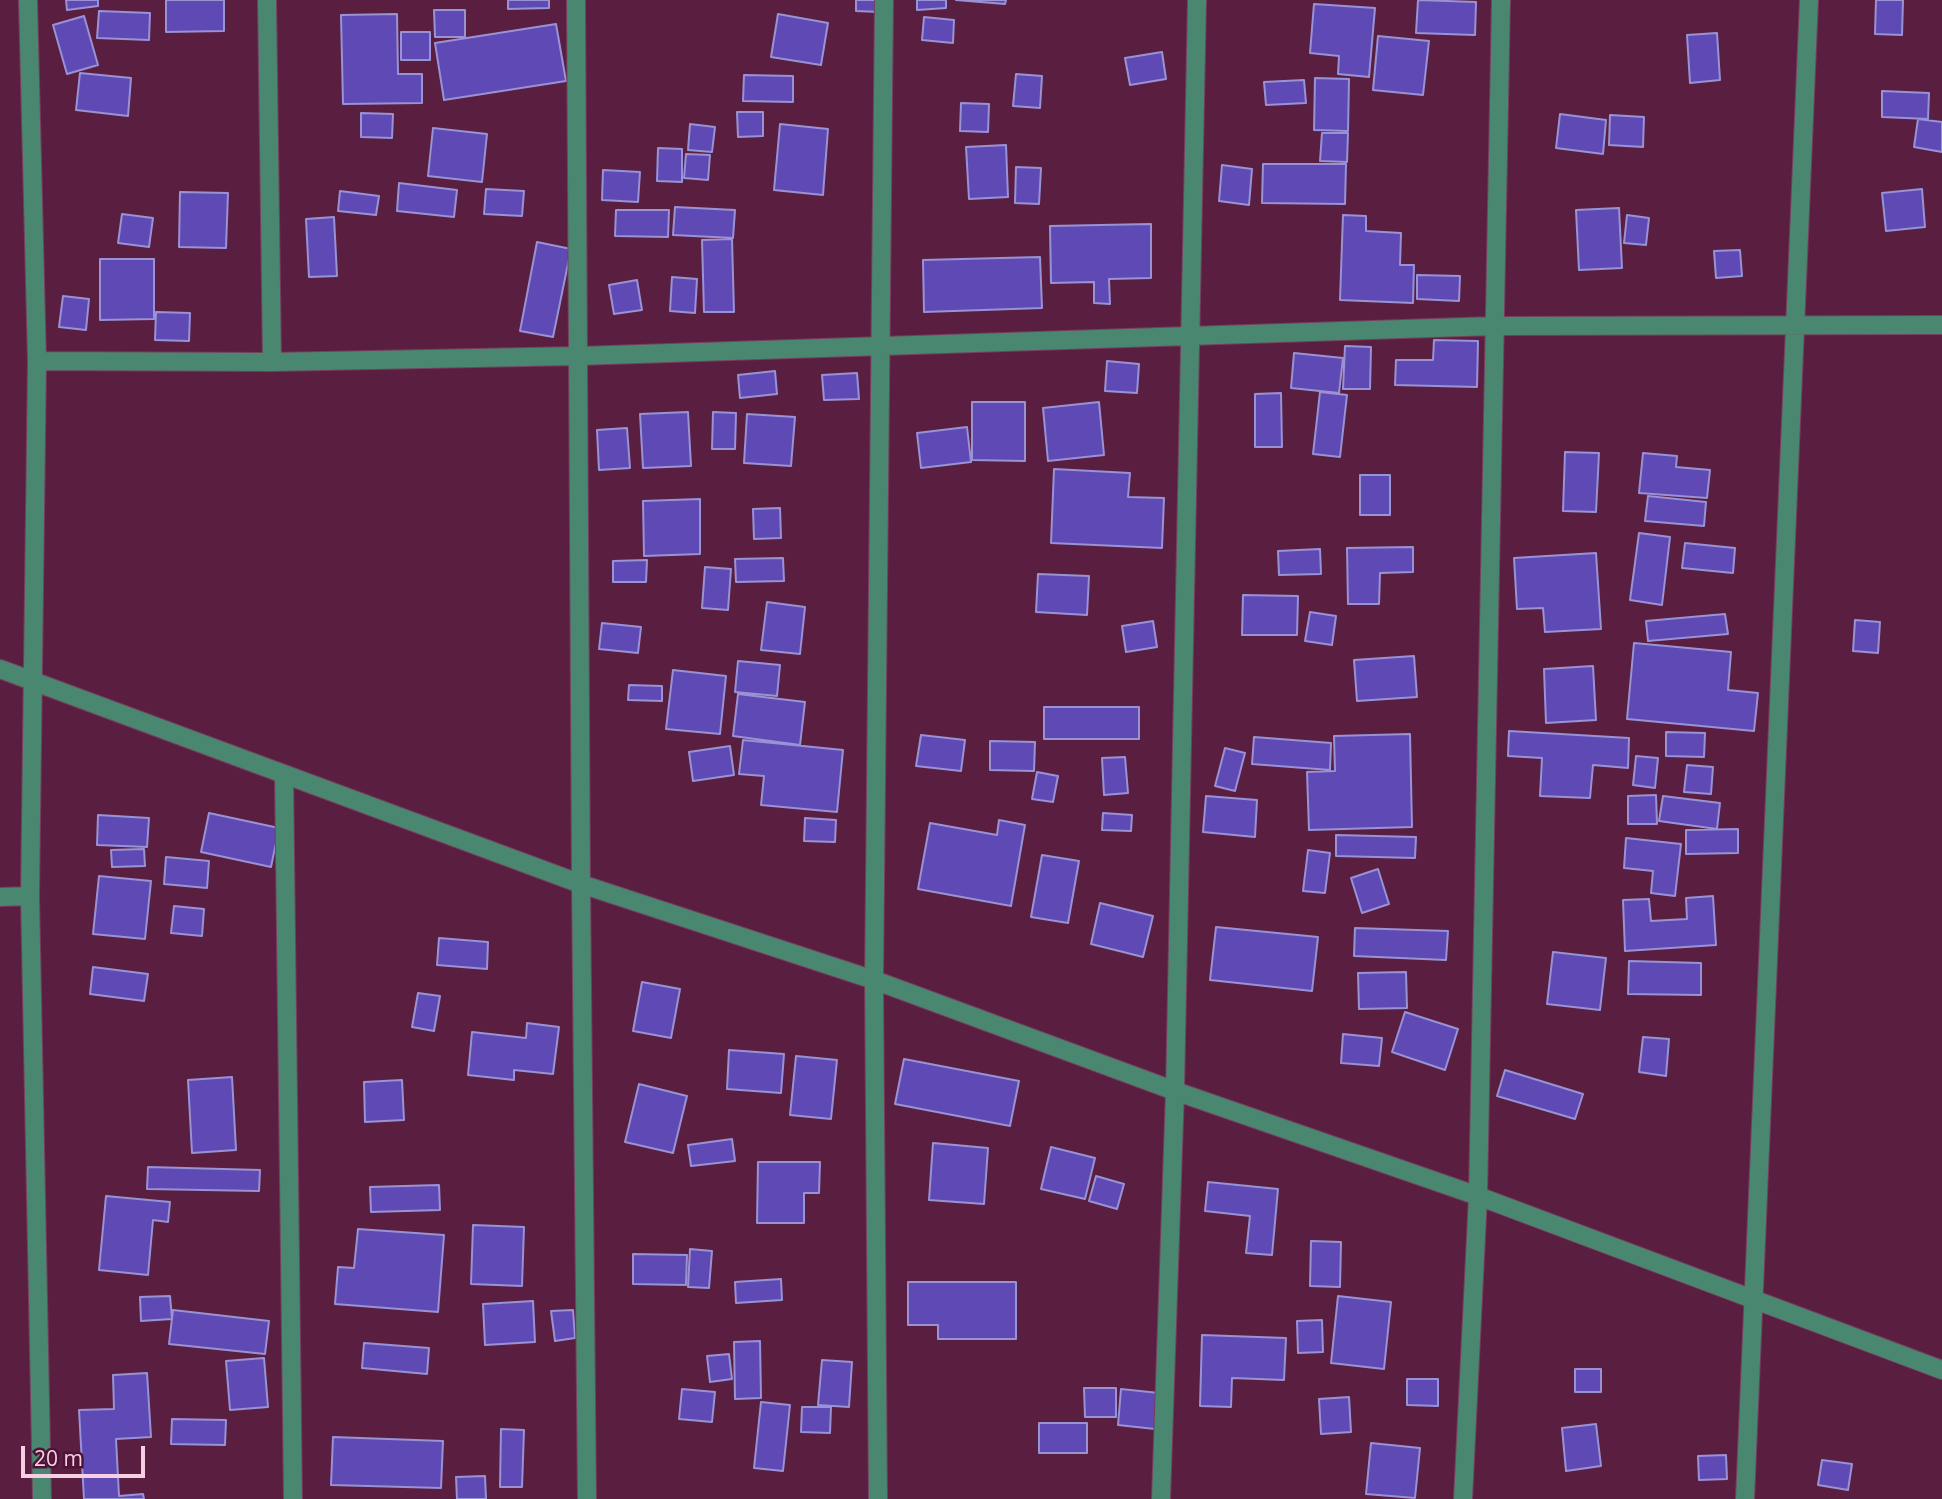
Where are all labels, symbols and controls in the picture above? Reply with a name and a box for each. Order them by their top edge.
scale bar [24,1432,149,1476]
text: 20 m [34,1444,83,1472]

